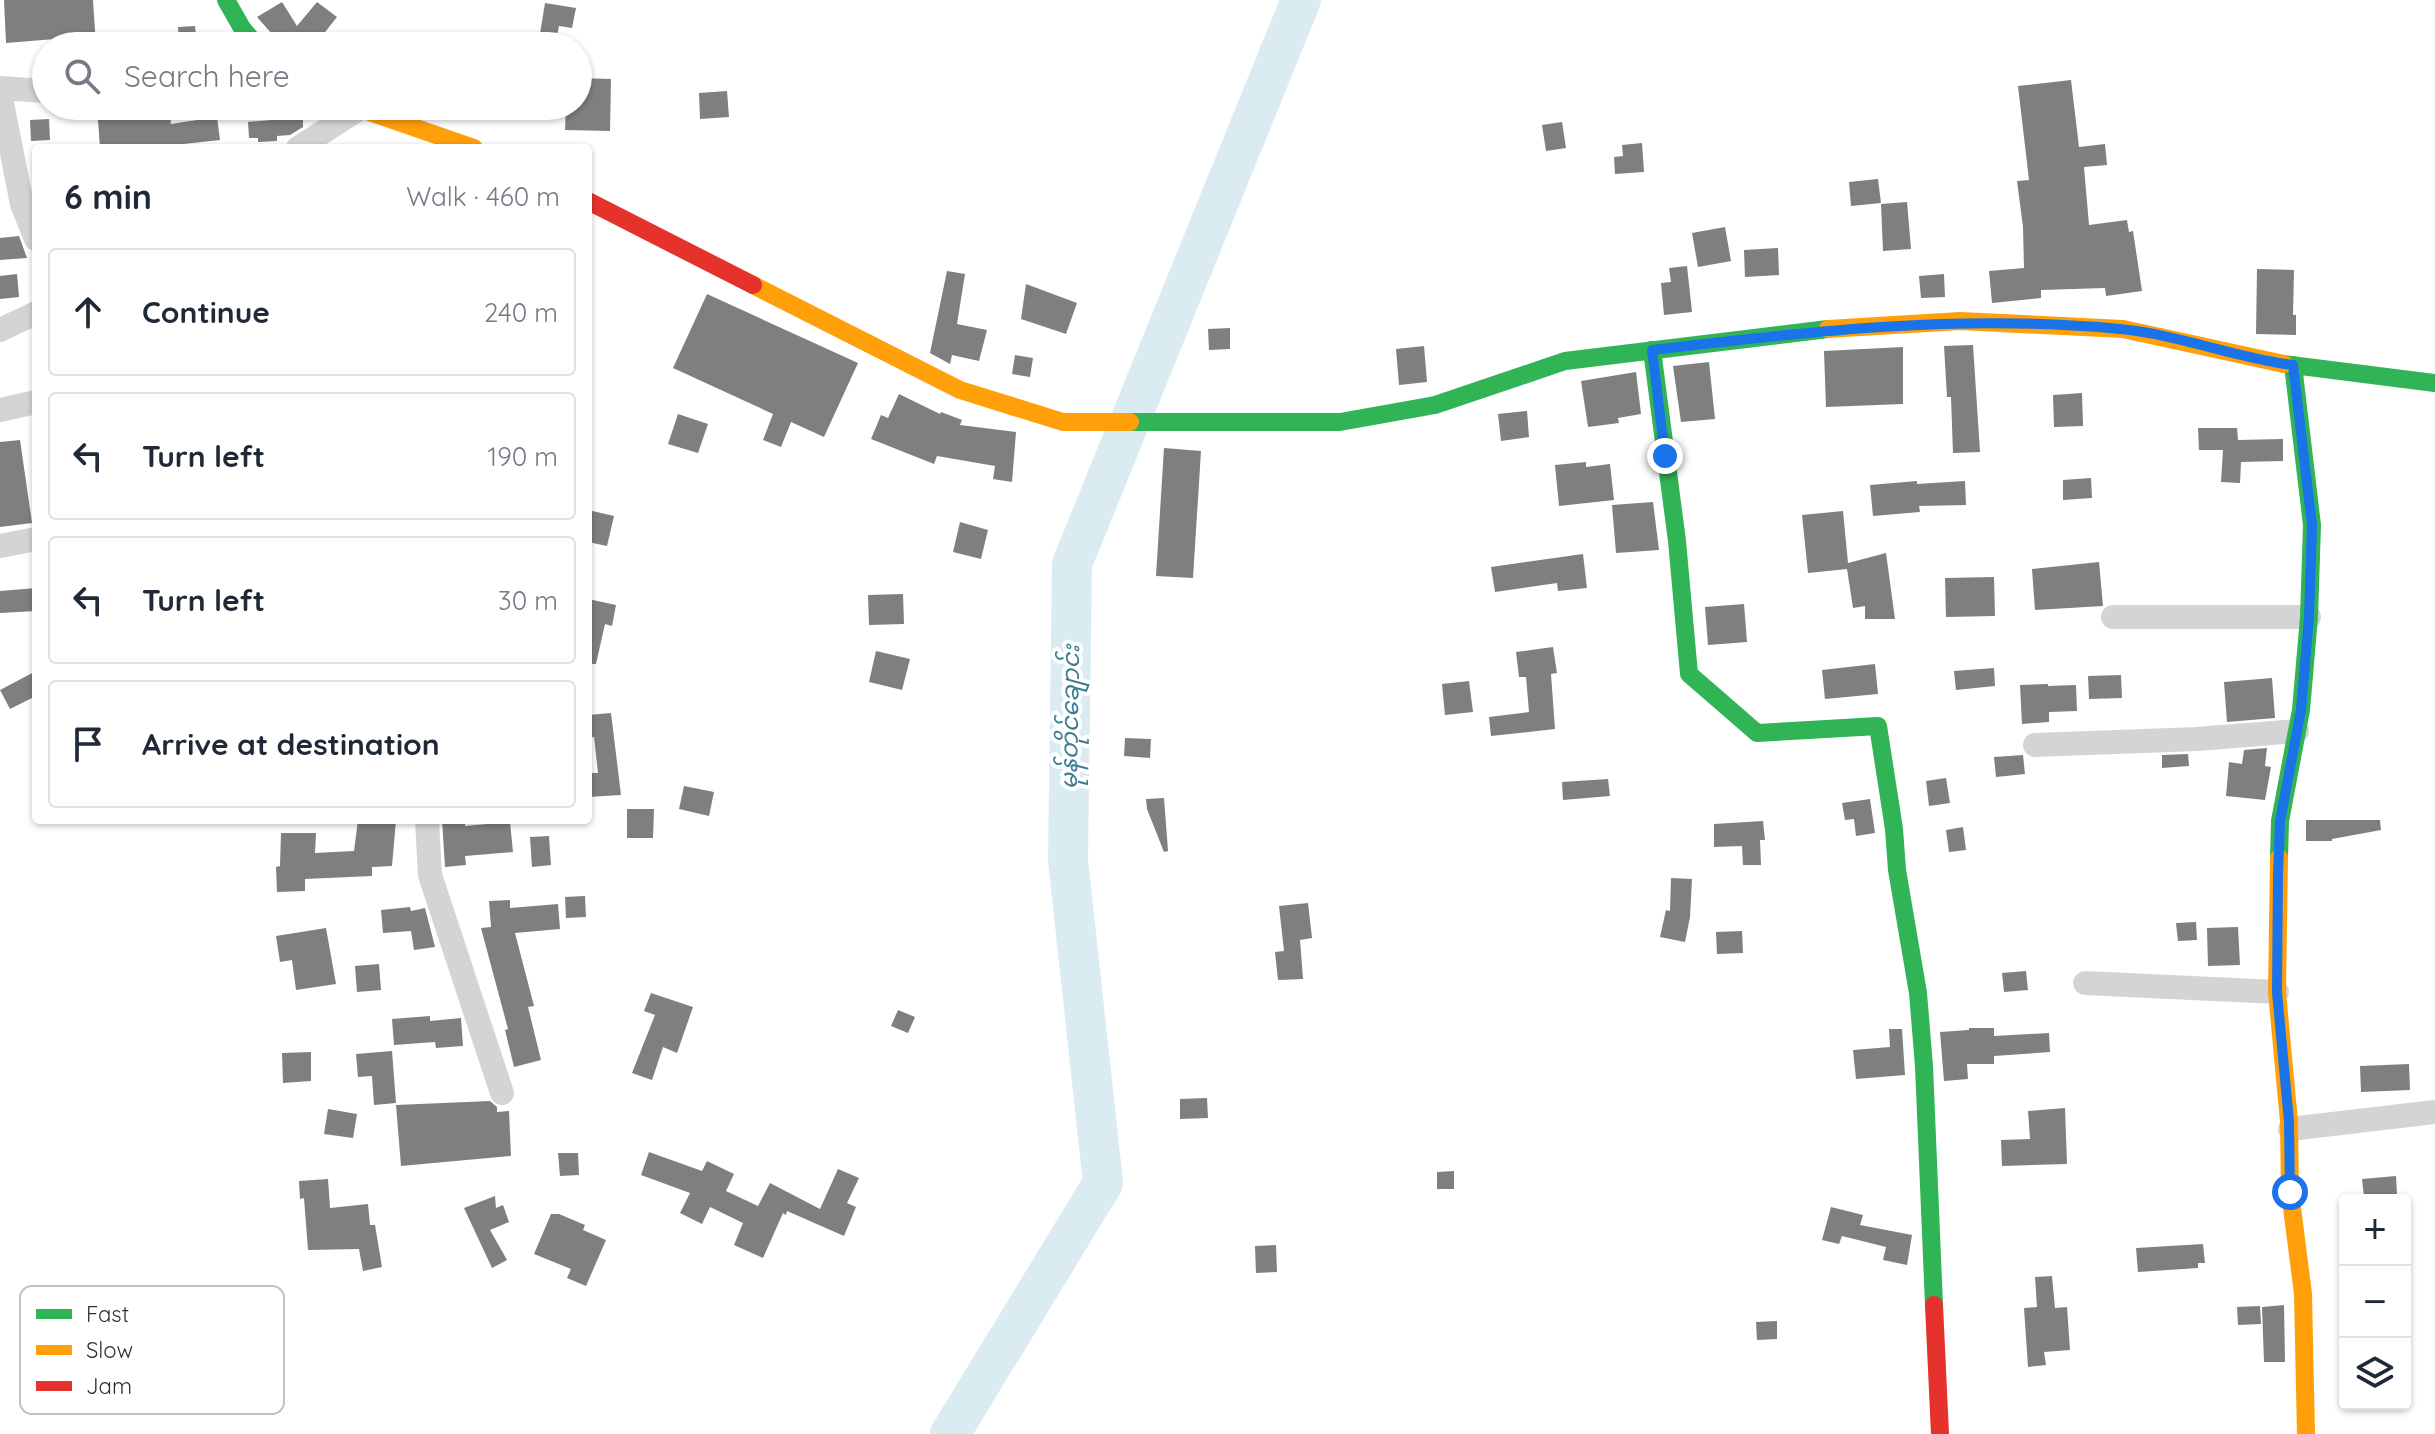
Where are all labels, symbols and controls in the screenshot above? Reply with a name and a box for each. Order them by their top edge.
search box [32,32,592,120]
icon: search [60,54,104,98]
text: Search here [124,57,290,95]
text: 6 min [64,175,152,218]
text: Walk · 460 m [406,180,560,213]
icon: ahead [66,290,110,334]
text: Continue [142,293,270,331]
text: 240 m [484,296,558,329]
icon: left [66,434,110,478]
text: Turn left [142,437,265,475]
route end [1647,438,1683,474]
text: 190 m [488,440,558,473]
icon: left [66,578,110,622]
text: Turn left [142,581,265,619]
text: 30 m [498,584,558,617]
water label: မုန်တိုင်ချောင်း [1052,643,1091,790]
icon: arrive [66,722,110,766]
text: Arrive at destination [142,725,440,763]
route start [2272,1174,2308,1210]
map controls [2339,1194,2411,1410]
button: + [2339,1194,2411,1266]
button: − [2339,1266,2411,1338]
legend [20,1286,284,1414]
text: Fast [86,1300,129,1328]
text: Slow [86,1336,133,1364]
button: layers [2339,1338,2411,1410]
text: Jam [86,1372,132,1400]

